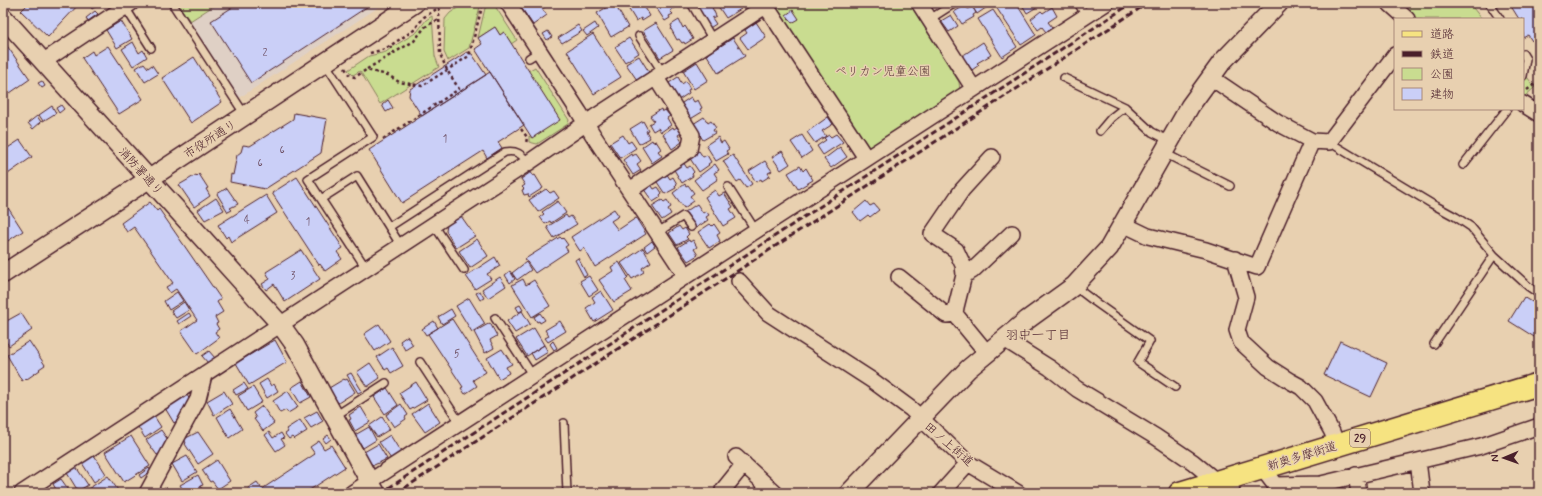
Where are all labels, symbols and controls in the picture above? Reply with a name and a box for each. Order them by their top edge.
legend [1394,18,1524,110]
text: 道路 [1430,27,1454,43]
house number: 2 [263,47,268,60]
text: 鉄道 [1430,47,1454,63]
park label: ペリカン児童公園 [835,64,931,80]
text: 公園 [1430,67,1454,83]
text: 建物 [1430,87,1454,103]
street label: 市役所通り [181,117,240,163]
house number: 1 [443,133,447,146]
street label: 消防署通り [114,144,166,199]
house number: 6 [279,144,285,157]
house number: 6 [257,157,263,170]
house number: 4 [244,214,250,227]
house number: 1 [306,216,310,229]
house number: 3 [291,270,296,283]
district label: 羽中一丁目 [1005,327,1071,344]
house number: 5 [454,348,460,361]
street label: 田ノ上街道 [920,419,976,470]
road number: 29 [1350,429,1370,447]
north arrow [1484,438,1524,478]
street label: 新奥多摩街道 [1266,439,1339,475]
text: N [1488,454,1502,462]

